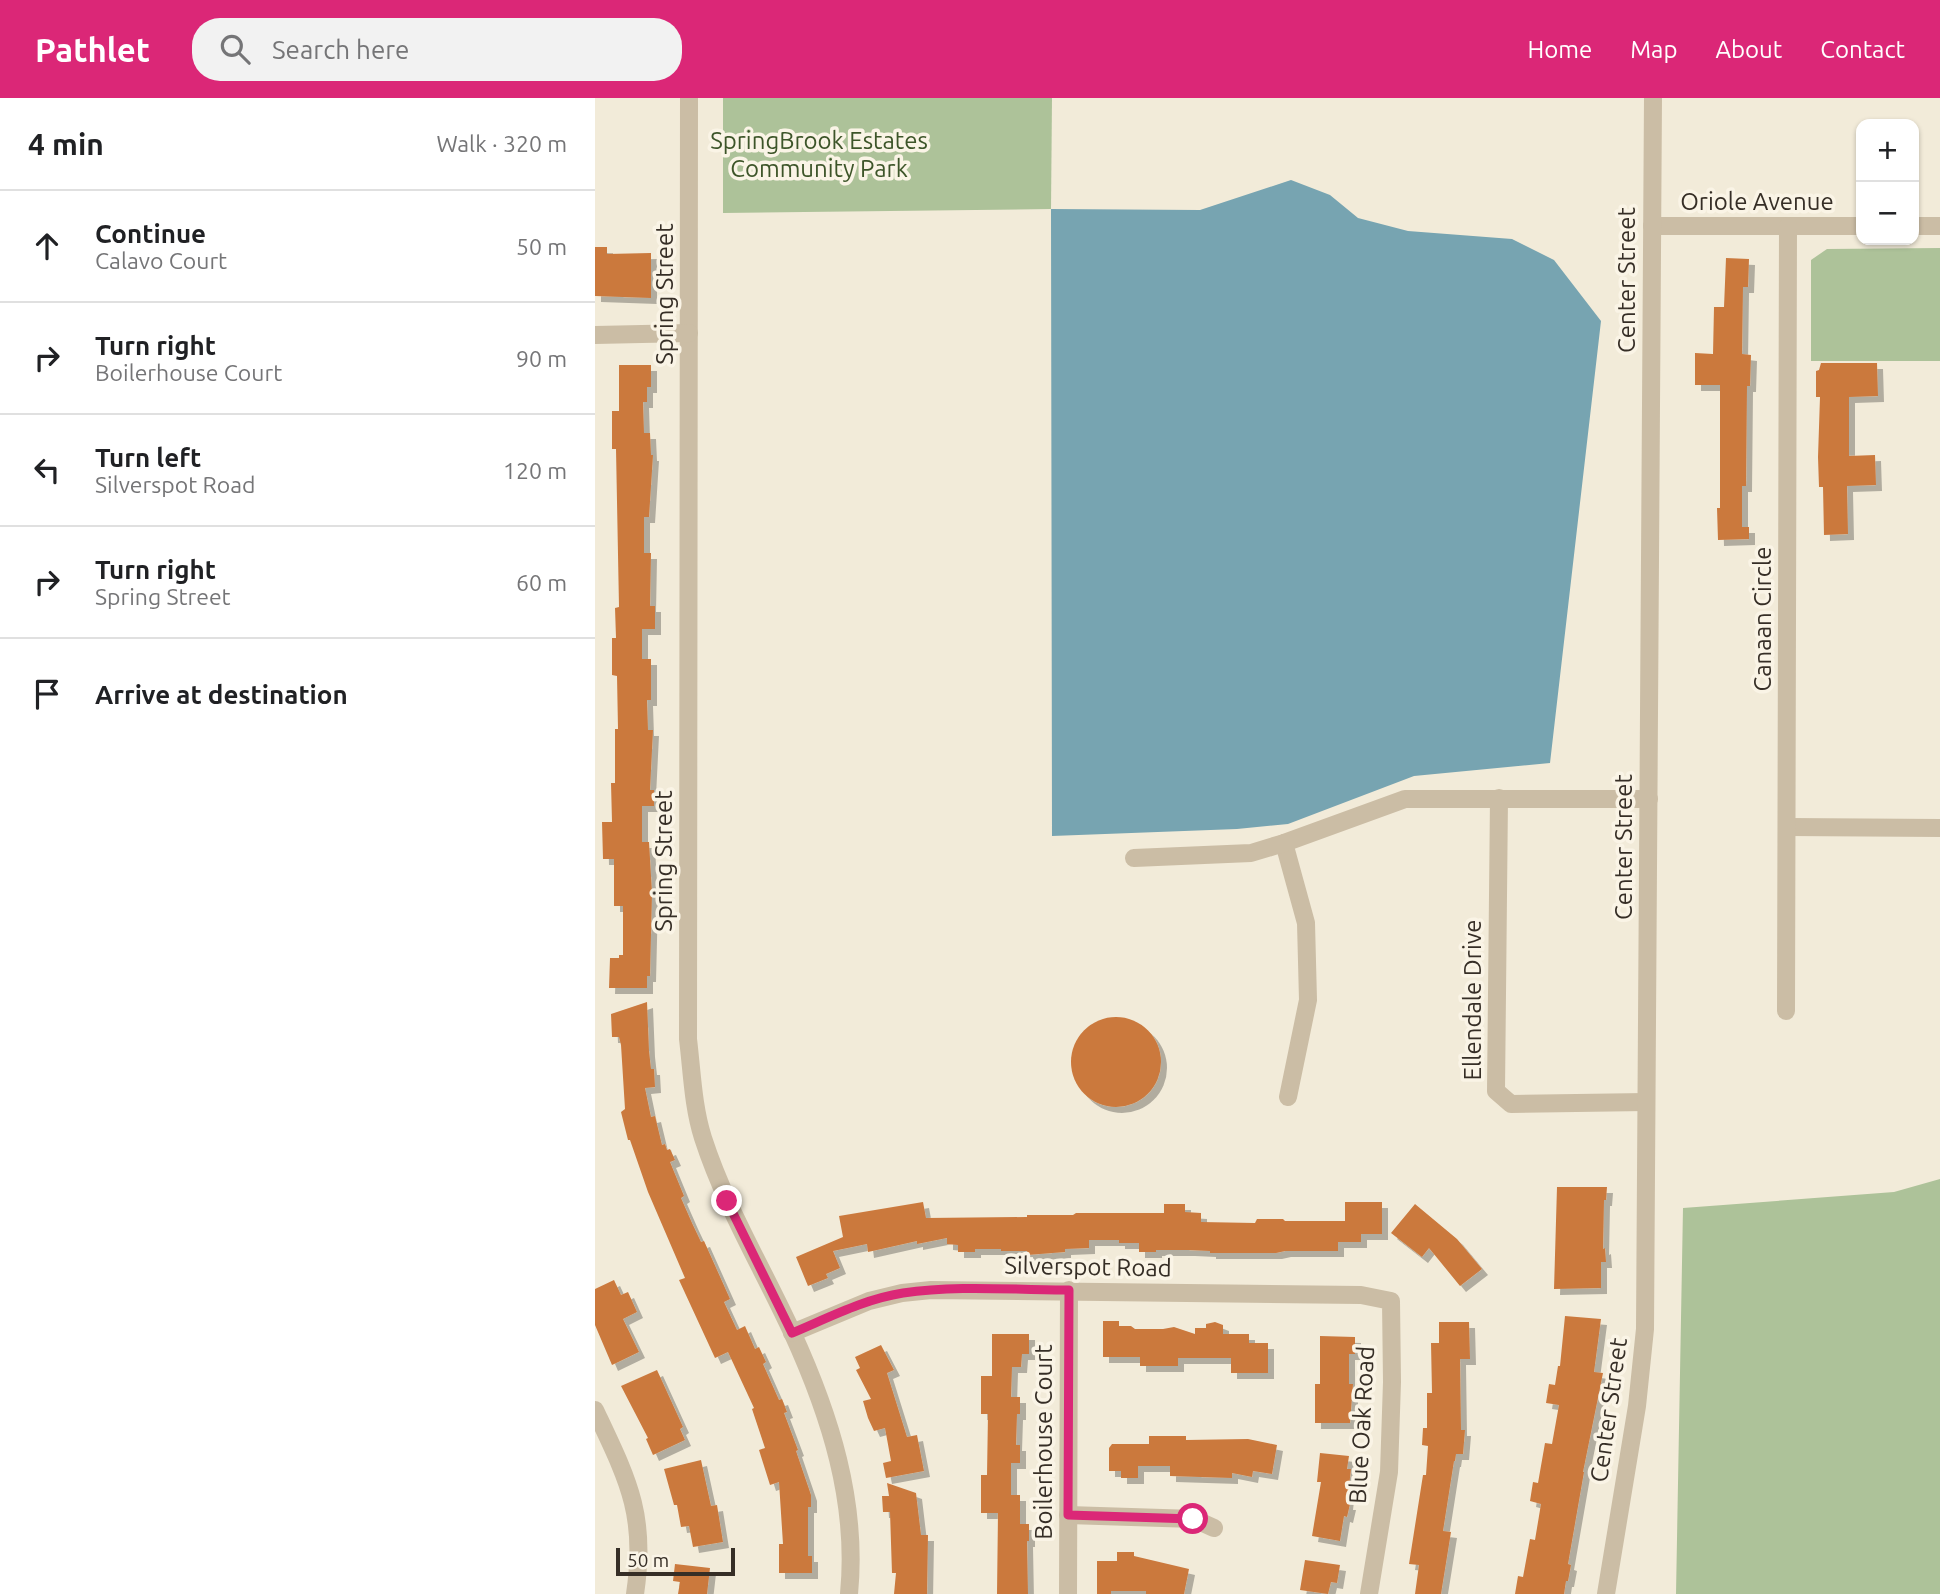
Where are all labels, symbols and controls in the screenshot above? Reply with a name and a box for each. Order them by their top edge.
search box [192,18,682,81]
icon: search [216,30,254,68]
text: Pathlet [35,31,150,68]
text: Search here [272,35,409,64]
text: Home [1527,36,1592,63]
text: Map [1630,36,1677,63]
text: About [1715,36,1782,63]
text: Contact [1820,36,1905,63]
map controls [1856,119,1919,245]
button: + [1856,119,1919,182]
text: 4 min [28,127,104,161]
park label: SpringBrook Estates Community Park [710,127,928,182]
text: Walk · 320 m [436,131,567,156]
button: − [1856,182,1919,245]
street label: Oriole Avenue [1680,188,1834,215]
street label: Center Street [1613,206,1640,353]
text: Continue [95,219,206,248]
street label: Spring Street [651,223,678,365]
icon: ahead [28,227,66,265]
text: 50 m [516,234,567,259]
text: Calavo Court [95,248,227,273]
text: Turn right [95,331,216,360]
icon: right [28,339,66,377]
text: 90 m [516,346,567,371]
text: Boilerhouse Court [95,360,282,385]
text: Turn left [95,443,201,472]
icon: left [28,451,66,489]
text: 120 m [503,458,567,483]
text: Silverspot Road [95,472,255,497]
street label: Canaan Circle [1749,547,1776,691]
text: Turn right [95,555,216,584]
icon: right [28,563,66,601]
text: 60 m [516,570,567,595]
text: Spring Street [95,584,231,609]
icon: arrive [28,675,66,713]
text: Arrive at destination [95,680,348,709]
street label: Center Street [1610,773,1637,920]
street label: Spring Street [650,790,677,932]
street label: Ellendale Drive [1459,919,1486,1081]
route end [711,1185,742,1216]
street label: Silverspot Road [1004,1252,1172,1281]
street label: Center Street [1585,1335,1632,1484]
street label: Boilerhouse Court [1030,1344,1057,1540]
street label: Blue Oak Road [1344,1345,1379,1505]
route start [1177,1503,1208,1534]
scale bar [616,1545,735,1577]
text: 50 m [627,1549,669,1571]

